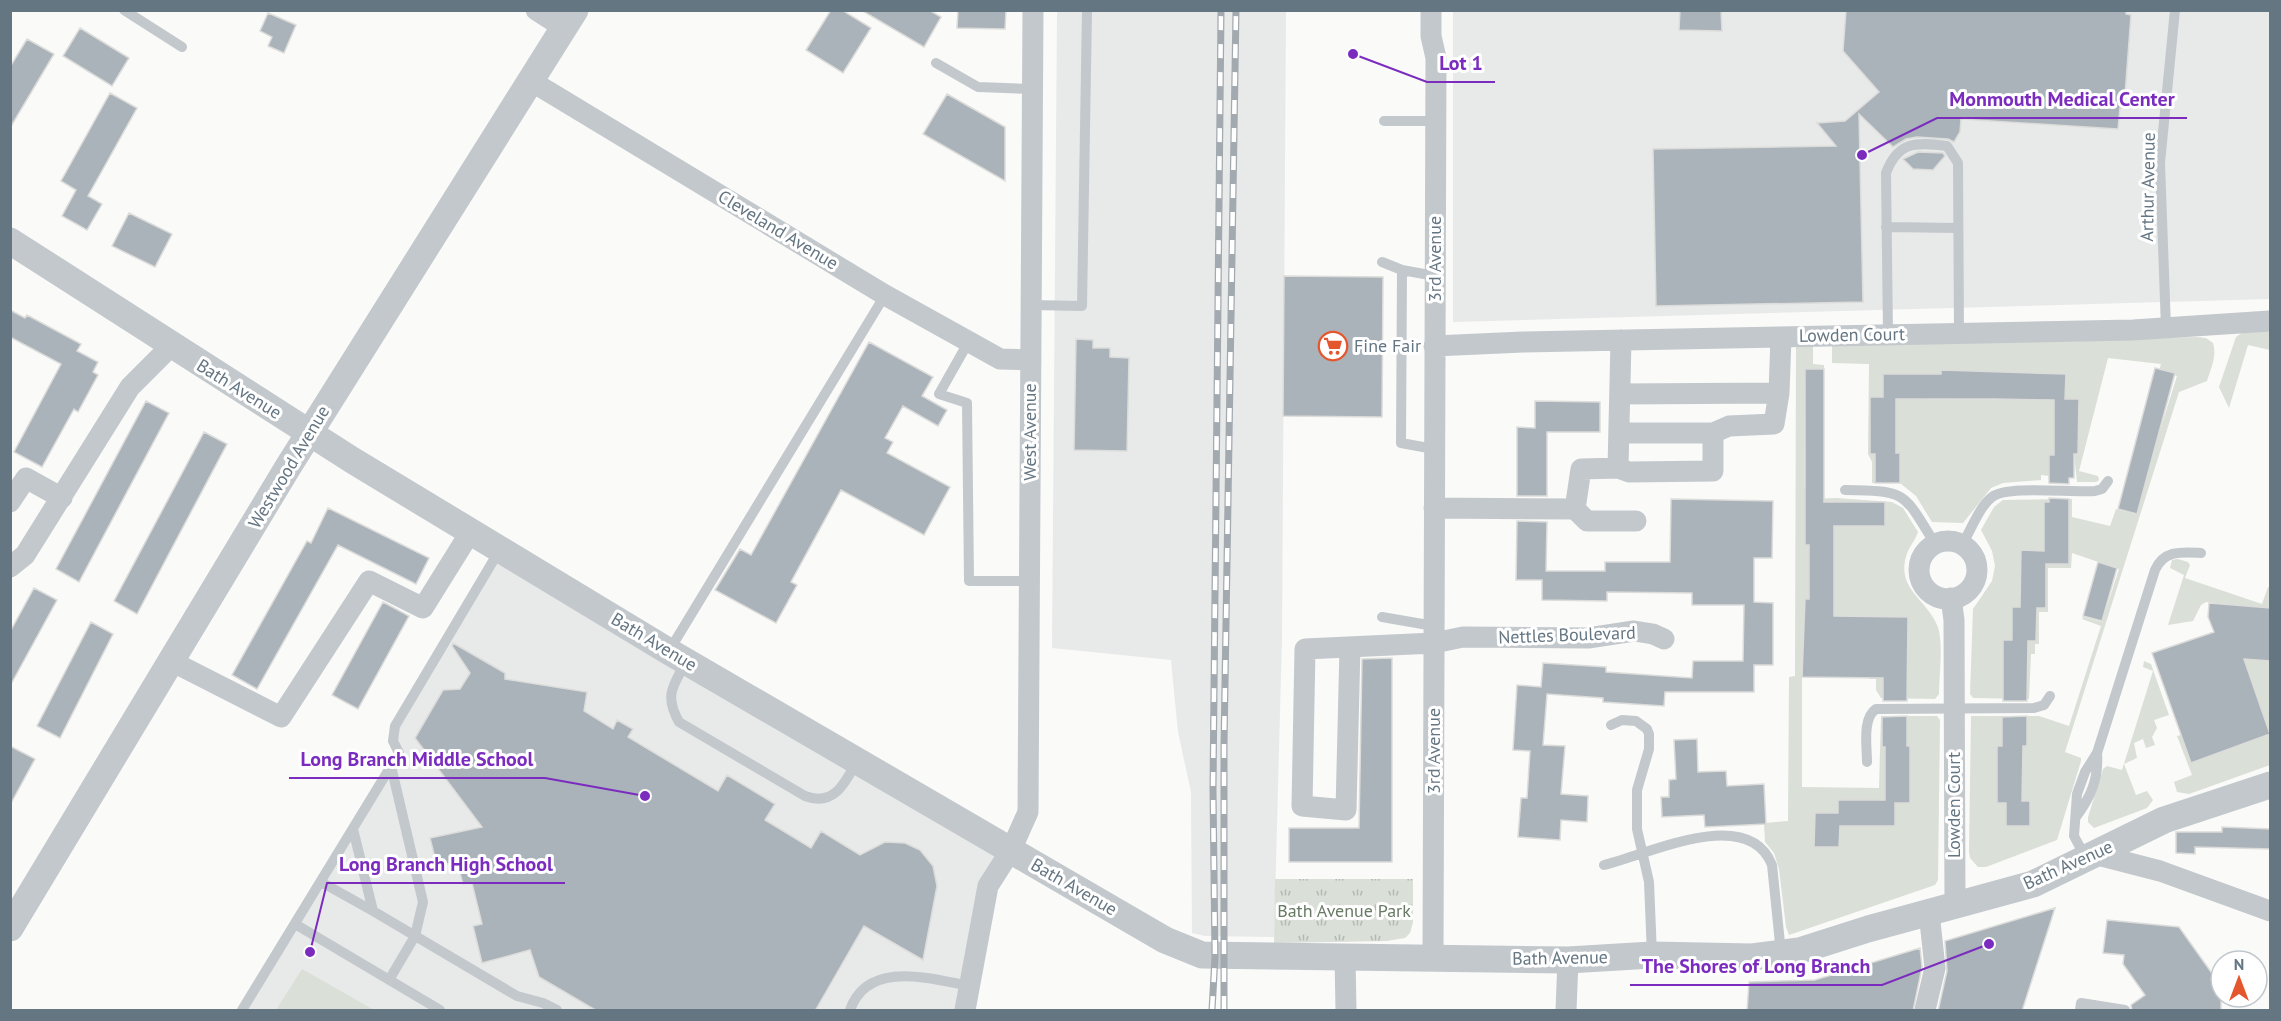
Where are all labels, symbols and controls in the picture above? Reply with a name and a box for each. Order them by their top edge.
callout: Lot 1 [1427,44,1495,82]
text: Lot 1 [1439,50,1483,76]
callout: Monmouth Medical Center [1937,80,2187,118]
text: Monmouth Medical Center [1949,86,2175,112]
street label: Arthur Avenue [2135,132,2160,242]
street label: Cleveland Avenue [714,185,842,274]
street label: 3rd Avenue [1423,216,1446,302]
street label: Lowden Court [1799,322,1905,347]
supermarket icon: Fine Fair [1317,330,1349,362]
place label: Fine Fair [1354,334,1421,357]
street label: Bath Avenue [193,353,286,424]
street label: West Avenue [1018,383,1041,481]
street label: Westwood Avenue [243,401,334,532]
street label: Bath Avenue [607,607,701,676]
street label: Nettles Boulevard [1498,621,1636,648]
street label: 3rd Avenue [1422,708,1445,794]
callout: Long Branch Middle School [289,740,545,778]
text: Long Branch Middle School [301,746,534,772]
street label: Lowden Court [1942,752,1965,858]
street label: Bath Avenue [2019,835,2116,895]
callout: Long Branch High School [327,845,565,883]
text: Long Branch High School [339,851,553,877]
street label: Bath Avenue [1027,853,1122,920]
park label: Bath Avenue Park [1277,899,1411,922]
street label: Bath Avenue [1512,945,1608,970]
callout: The Shores of Long Branch [1630,947,1882,985]
north arrow [2209,949,2269,1009]
text: The Shores of Long Branch [1642,953,1870,979]
text: N [2234,954,2244,974]

